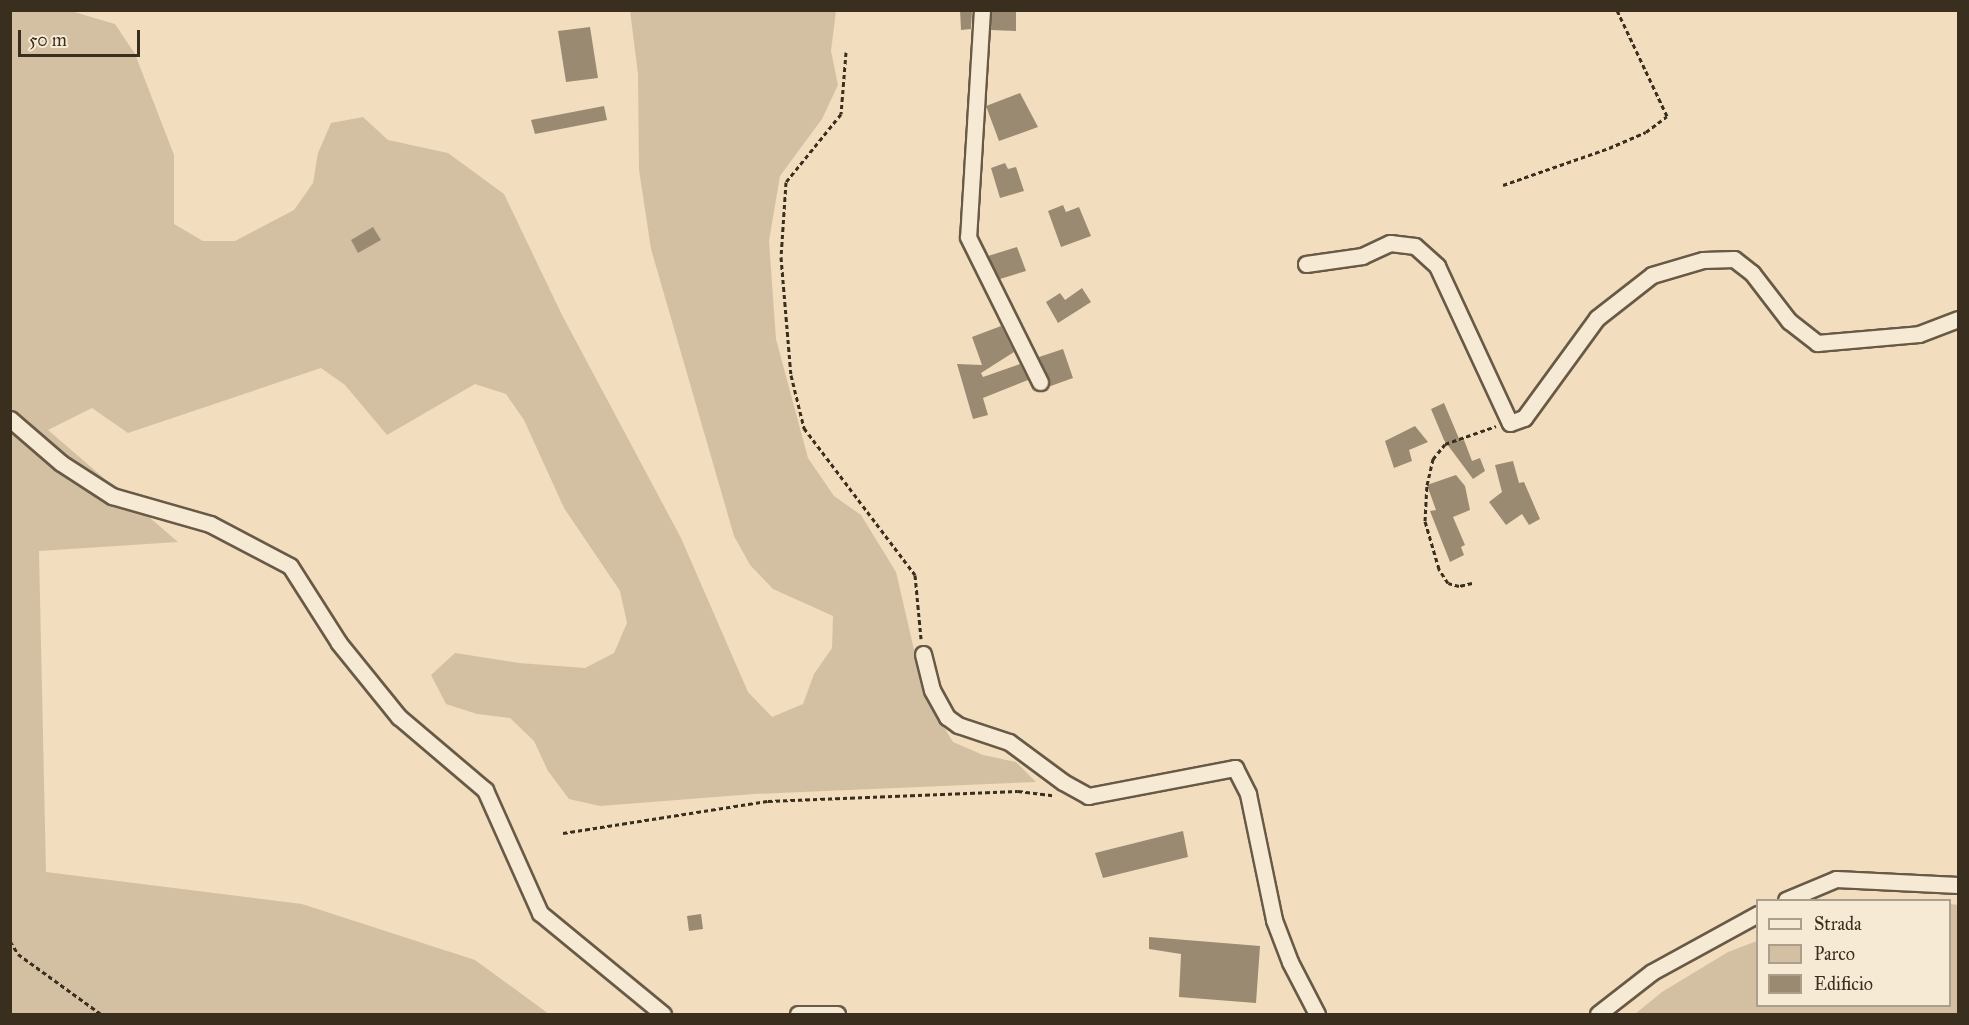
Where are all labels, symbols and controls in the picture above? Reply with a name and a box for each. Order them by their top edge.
scale bar [21,18,142,56]
text: 50 m [29,29,67,51]
legend [1756,899,1951,1007]
text: Strada [1814,913,1862,935]
text: Parco [1814,943,1855,965]
text: Edificio [1814,973,1873,995]

